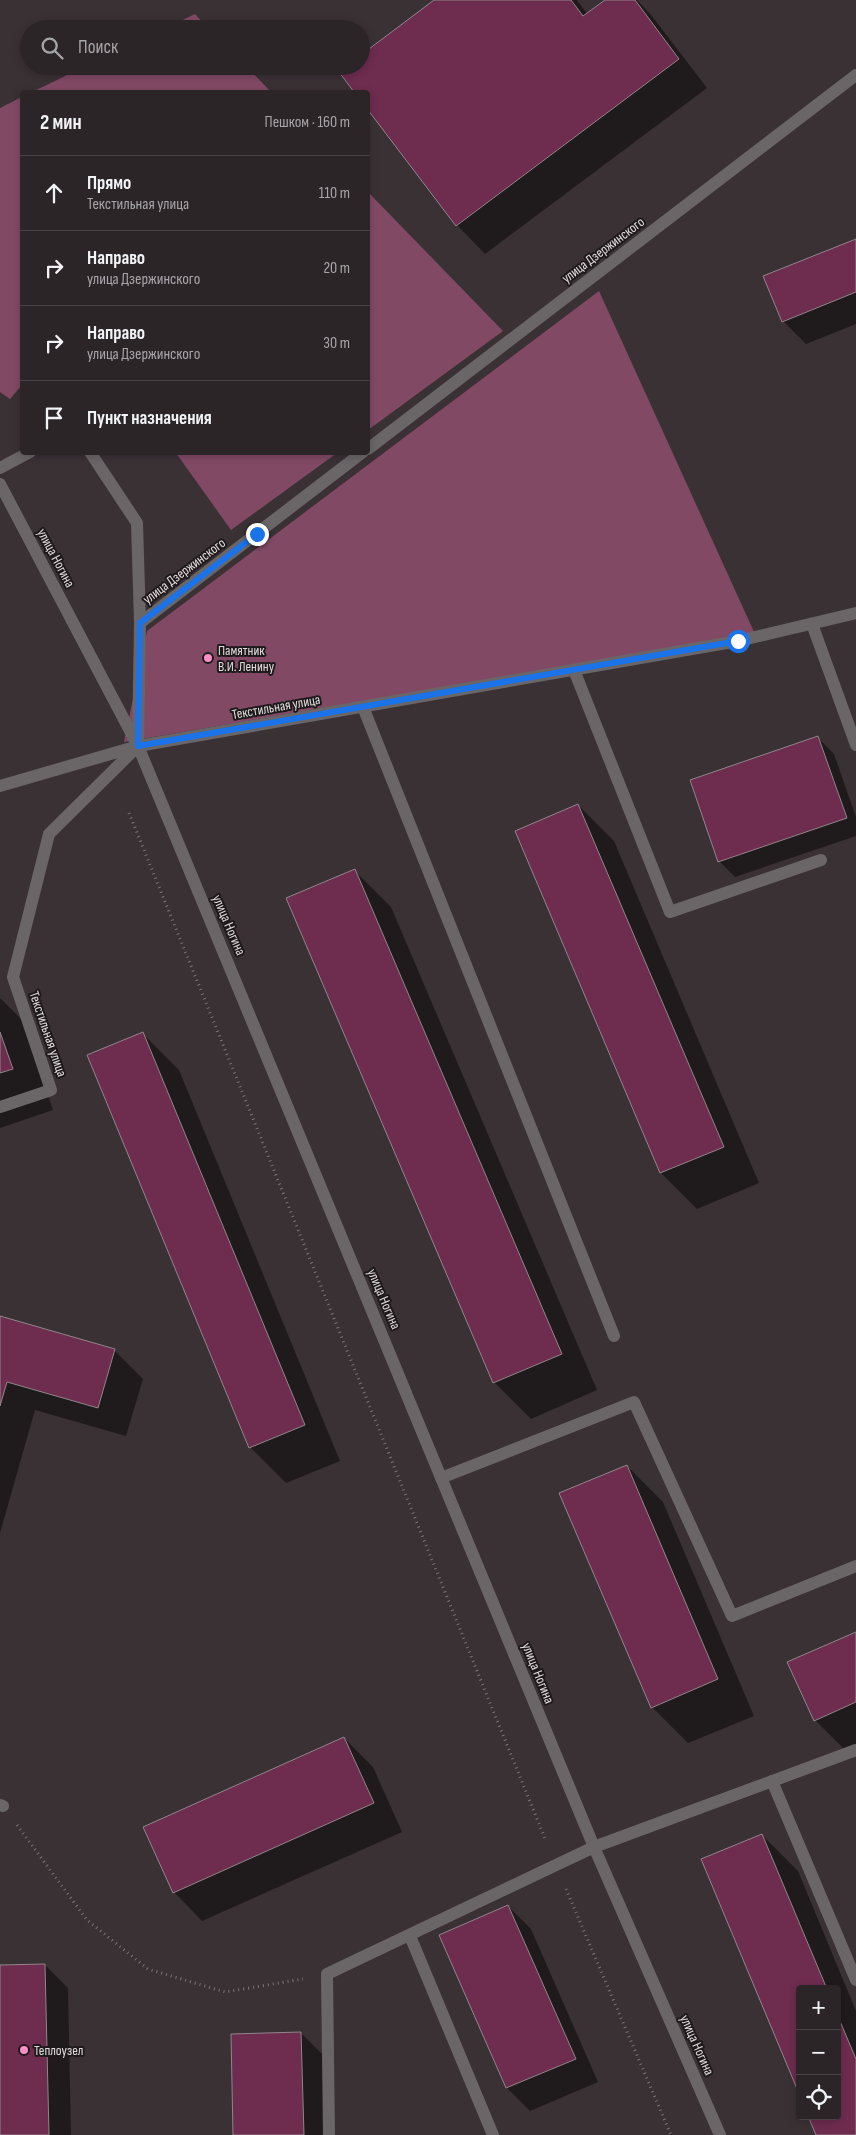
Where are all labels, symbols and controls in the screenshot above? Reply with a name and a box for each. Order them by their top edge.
search box [20,20,370,75]
icon: search [38,34,66,62]
text: Поиск [78,36,118,59]
text: 2 мин [40,110,82,135]
text: Пешком · 160 m [265,113,350,132]
text: Прямо [87,172,131,195]
icon: ahead [40,179,68,207]
text: 110 m [319,184,350,203]
text: Текстильная улица [87,195,189,214]
street label: улица Дзержинского [558,213,648,287]
text: Направо [87,247,145,270]
icon: right [40,254,68,282]
text: 20 m [323,259,350,278]
text: улица Дзержинского [87,270,200,289]
text: Направо [87,322,145,345]
icon: right [40,329,68,357]
text: 30 m [323,334,350,353]
text: улица Дзержинского [87,345,200,364]
icon: arrive [40,404,68,432]
text: Пункт назначения [87,407,212,430]
route end [246,523,269,546]
street label: улица Ногина [33,526,79,590]
street label: улица Дзержинского [139,534,229,608]
route start [727,630,750,653]
place label: Памятник В.И. Ленину [218,642,275,675]
marker: Памятник В.И. Ленину [202,652,214,664]
street label: Текстильная улица [231,691,321,723]
street label: улица Ногина [209,892,249,958]
street label: Текстильная улица [25,989,71,1079]
street label: улица Ногина [364,1266,404,1332]
street label: улица Ногина [518,1640,558,1706]
map controls [796,1985,841,2120]
button: + [796,1985,841,2030]
street label: улица Ногина [676,2012,718,2078]
button: − [796,2030,841,2075]
place label: Теплоузел [34,2042,83,2059]
marker: Теплоузел [18,2044,30,2056]
button: locate [796,2075,841,2120]

